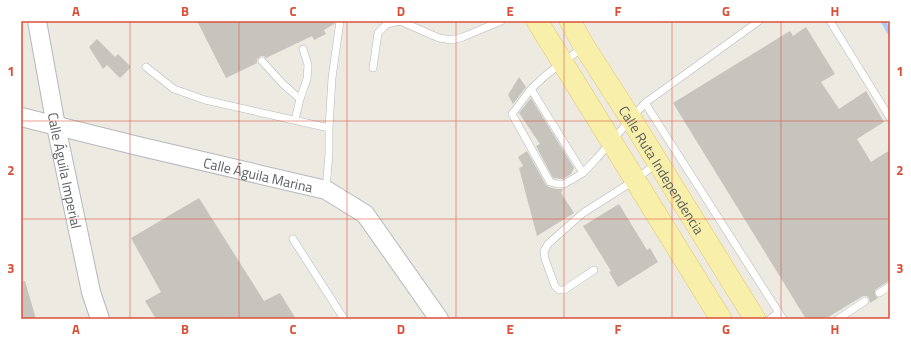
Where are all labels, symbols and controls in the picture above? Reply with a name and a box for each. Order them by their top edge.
text: A [72,1,80,21]
text: B [181,1,189,21]
text: C [289,1,297,21]
text: D [397,1,405,21]
text: E [506,1,514,21]
text: F [615,1,622,21]
text: G [722,1,730,21]
text: H [831,1,839,21]
text: 1 [7,61,15,81]
text: 1 [896,61,904,81]
street label: Calle Ruta Independencia [614,101,710,238]
street label: Calle Águila Imperial [43,110,88,230]
street label: Calle Águila Marina [201,151,315,197]
text: 2 [7,160,15,180]
text: 2 [896,160,904,180]
text: 3 [7,258,15,278]
text: 3 [896,258,904,278]
text: A [72,319,80,339]
text: B [181,319,189,339]
text: C [289,319,297,339]
text: D [397,319,405,339]
text: E [506,319,514,339]
text: F [615,319,622,339]
text: G [722,319,730,339]
text: H [831,319,839,339]

